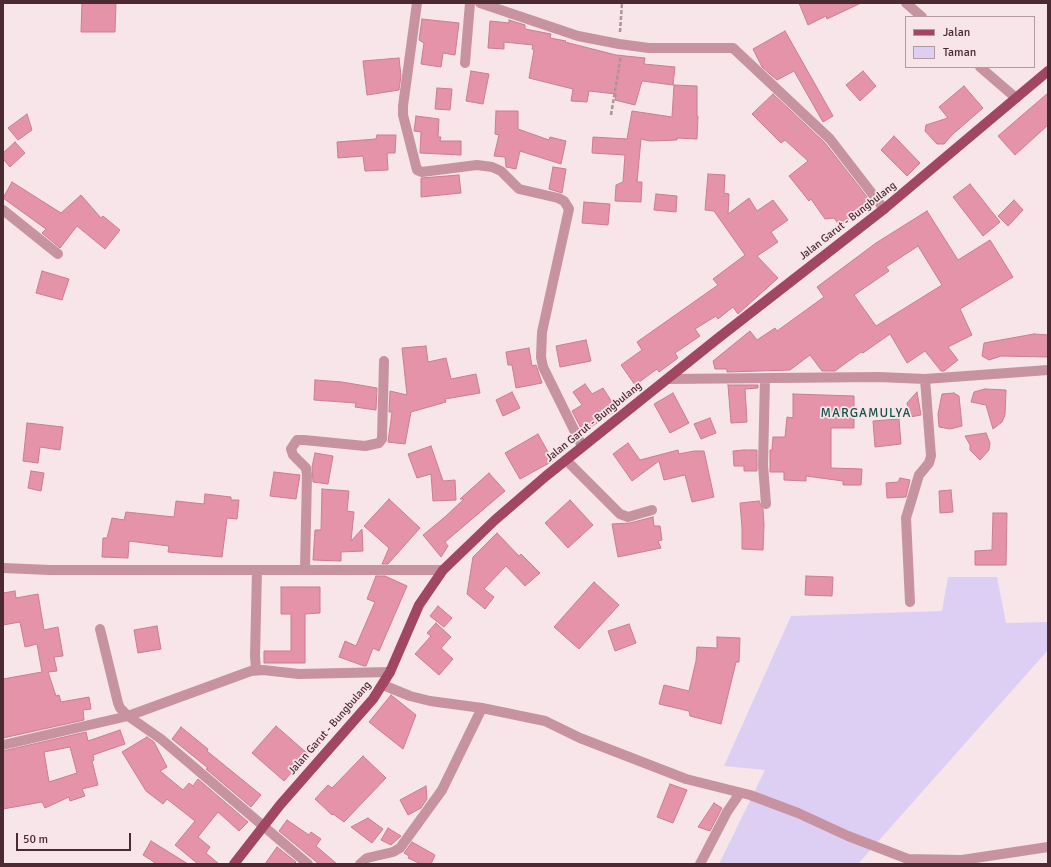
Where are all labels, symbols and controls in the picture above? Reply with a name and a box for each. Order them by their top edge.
legend [905,16,1035,68]
text: Jalan [943,25,970,40]
text: Taman [943,45,976,60]
street label: Jalan Garut - Bungbulang [797,179,899,263]
street label: Jalan Garut - Bungbulang [543,379,645,465]
district label: MARGAMULYA [821,406,911,422]
street label: Jalan Garut - Bungbulang [286,679,374,777]
scale bar [18,825,133,851]
text: 50 m [23,832,48,847]

